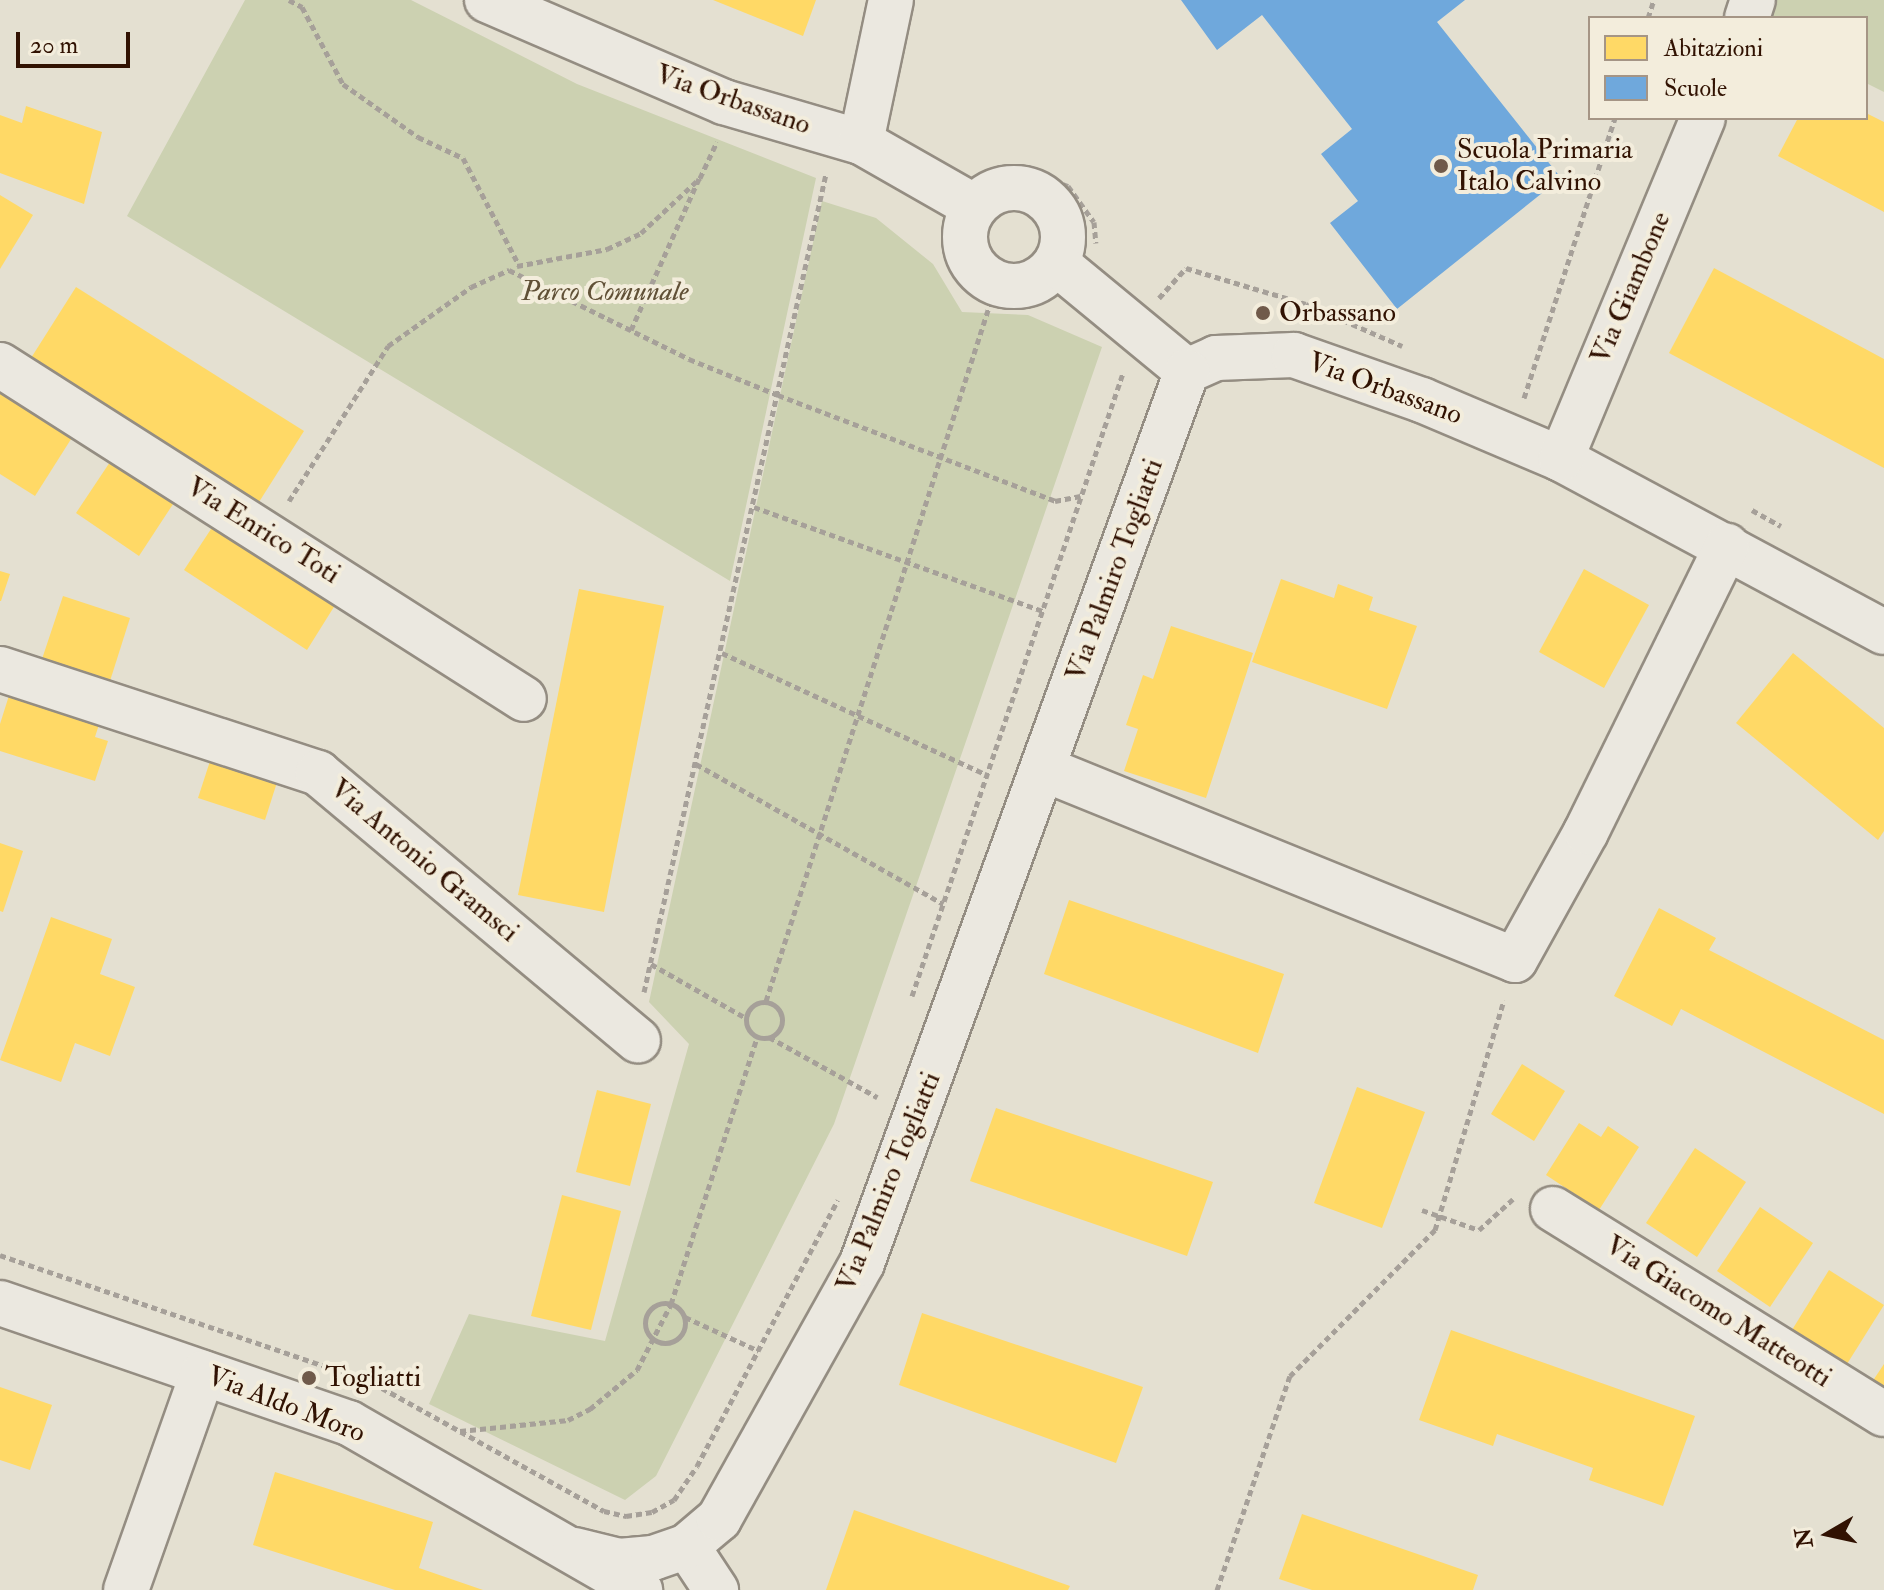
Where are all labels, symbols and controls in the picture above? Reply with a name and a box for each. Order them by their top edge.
scale bar [20,16,134,66]
legend [1588,16,1868,120]
text: 20 m [30,30,78,61]
text: Abitazioni [1664,33,1763,64]
street label: Via Orbassano [651,58,815,142]
text: Scuole [1664,73,1727,104]
place label: Scuola Primaria Italo Calvino [1457,133,1633,199]
marker: Scuola Primaria Italo Calvino [1432,157,1450,175]
street label: Via Giambone [1584,207,1678,369]
park label: Parco Comunale [521,275,689,309]
place label: Orbassano [1279,296,1396,330]
marker: Orbassano [1254,304,1272,322]
street label: Via Orbassano [1303,346,1467,432]
street label: Via Palmiro Togliatti [1059,454,1171,686]
street label: Via Enrico Toti [180,470,346,592]
street label: Via Antonio Gramsci [323,772,525,950]
street label: Via Palmiro Togliatti [830,1067,948,1297]
street label: Via Giacomo Matteotti [1599,1229,1837,1395]
street label: Via Aldo Moro [202,1359,370,1451]
place label: Togliatti [325,1361,421,1395]
marker: Togliatti [300,1369,318,1387]
north arrow [1788,1494,1868,1574]
text: N [1789,1526,1820,1550]

